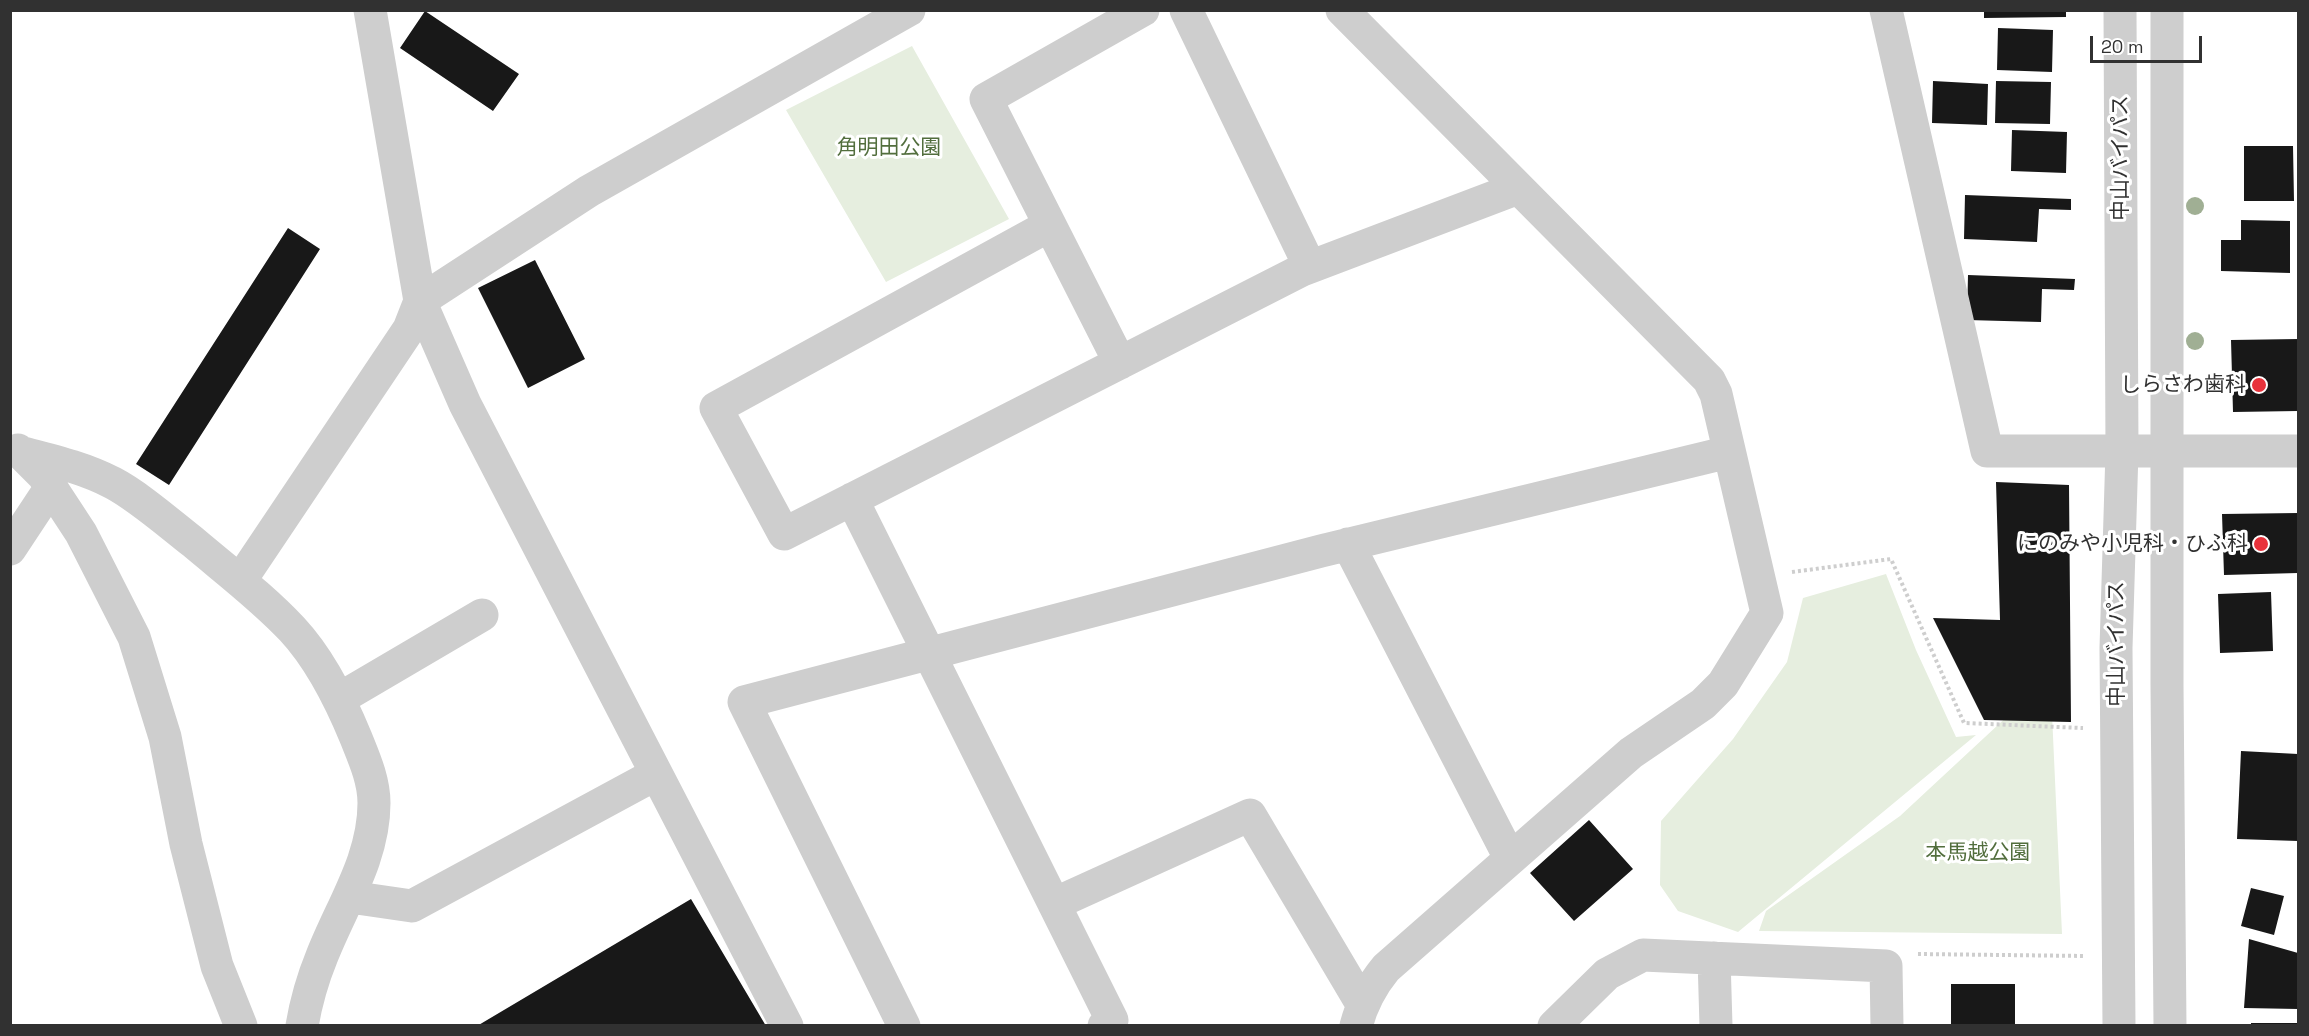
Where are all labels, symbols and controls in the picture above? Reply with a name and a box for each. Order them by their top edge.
scale bar [2093,24,2206,62]
text: 20 m [2101,35,2144,58]
street label: 中山バイパス [2108,95,2134,221]
park label: 角明田公園 [837,135,941,161]
place label: しらさわ歯科 [2120,372,2246,398]
marker: しらさわ歯科 [2250,376,2268,394]
place label: にのみや小児科・ひふ科 [2017,531,2248,557]
marker: にのみや小児科・ひふ科 [2252,535,2270,553]
street label: 中山バイパス [2104,581,2130,707]
park label: 本馬越公園 [1926,840,2030,866]

